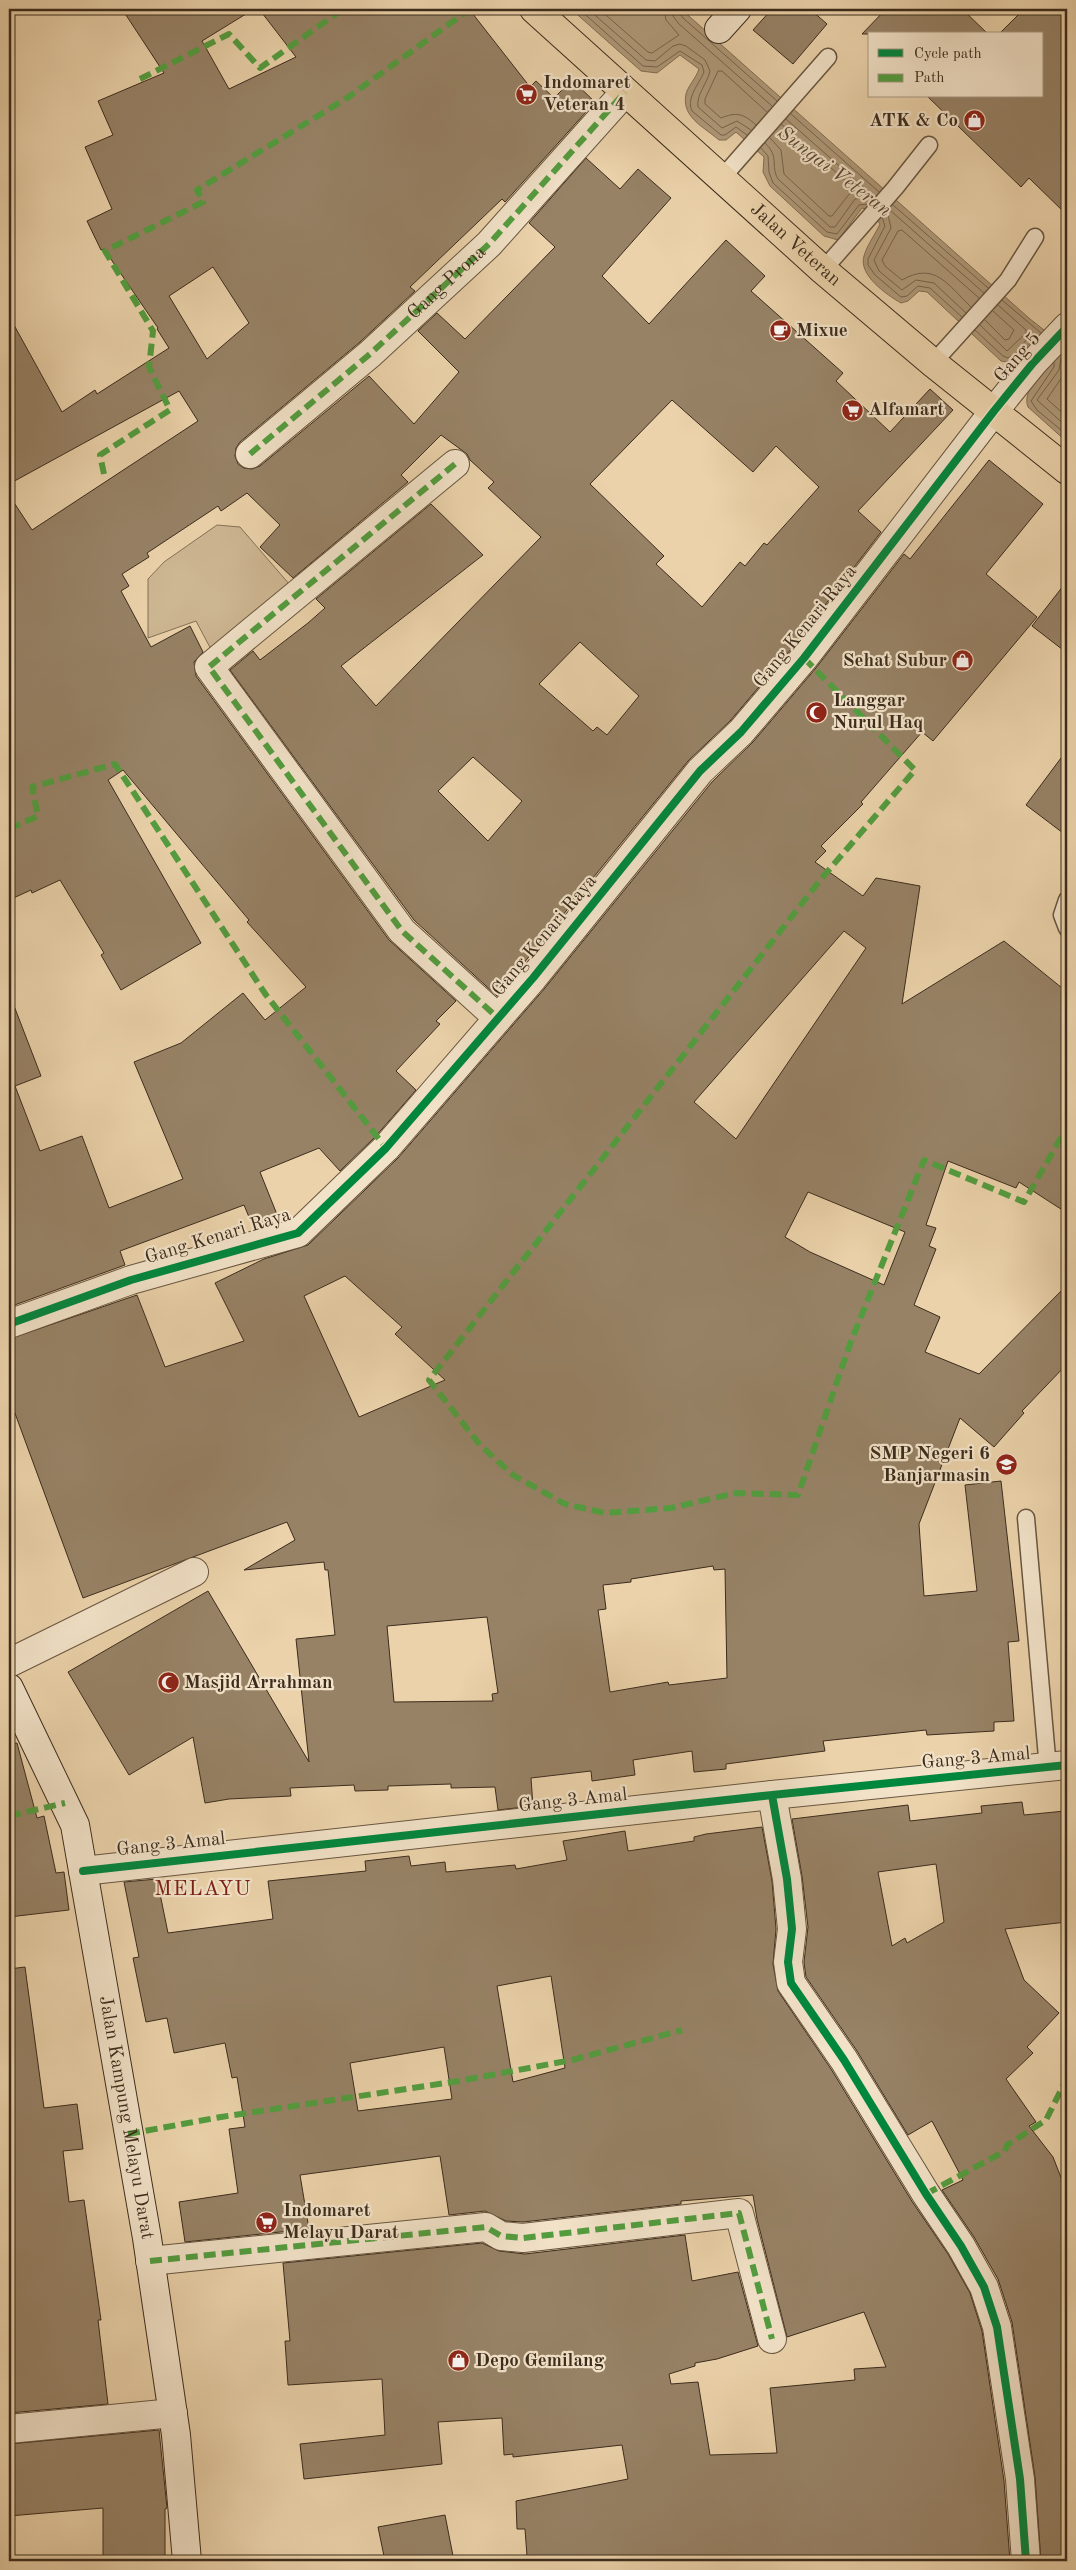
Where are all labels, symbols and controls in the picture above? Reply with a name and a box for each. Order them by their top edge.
legend [868,32,1044,98]
text: Cycle path [914,47,982,62]
text: Path [914,71,944,86]
place label: Indomaret Veteran 4 [543,74,631,115]
supermarket icon: Indomaret Veteran 4 [515,82,539,106]
shop icon: ATK & Co [962,109,986,133]
place label: ATK & Co [869,112,958,131]
water label: Sungai Veteran [773,123,895,221]
street label: Jalan Veteran [746,200,844,290]
street label: Gang Prona [404,242,490,323]
cafe icon: Mixue [768,319,792,343]
place label: Mixue [796,322,848,341]
street label: Gang 5 [991,329,1045,387]
supermarket icon: Alfamart [840,398,864,422]
place label: Alfamart [868,401,945,420]
street label: Gang Kenari Raya [751,562,861,692]
shop icon: Sehat Subur [951,649,975,673]
place label: Sehat Subur [843,652,947,671]
place label: Langgar Nurul Haq [833,692,923,733]
mosque icon: Langgar Nurul Haq [805,700,829,724]
street label: Gang Kenari Raya [489,871,601,1000]
street label: Gang Kenari Raya [143,1206,294,1268]
place label: SMP Negeri 6 Banjarmasin [869,1445,990,1486]
school or university icon: SMP Negeri 6 Banjarmasin [994,1453,1018,1477]
mosque icon: Masjid Arrahman [156,1671,180,1695]
place label: Masjid Arrahman [184,1674,333,1693]
street label: Gang 3 Amal [921,1745,1031,1773]
street label: Gang 3 Amal [518,1786,628,1816]
street label: Gang 3 Amal [116,1830,226,1860]
district label: MELAYU [154,1879,252,1900]
street label: Jalan Kampung Melayu Darat [95,1994,157,2241]
place label: Indomaret Melayu Darat [283,2202,399,2243]
supermarket icon: Indomaret Melayu Darat [255,2210,279,2234]
shop icon: Depo Gemilang [447,2349,471,2373]
place label: Depo Gemilang [475,2352,605,2371]

